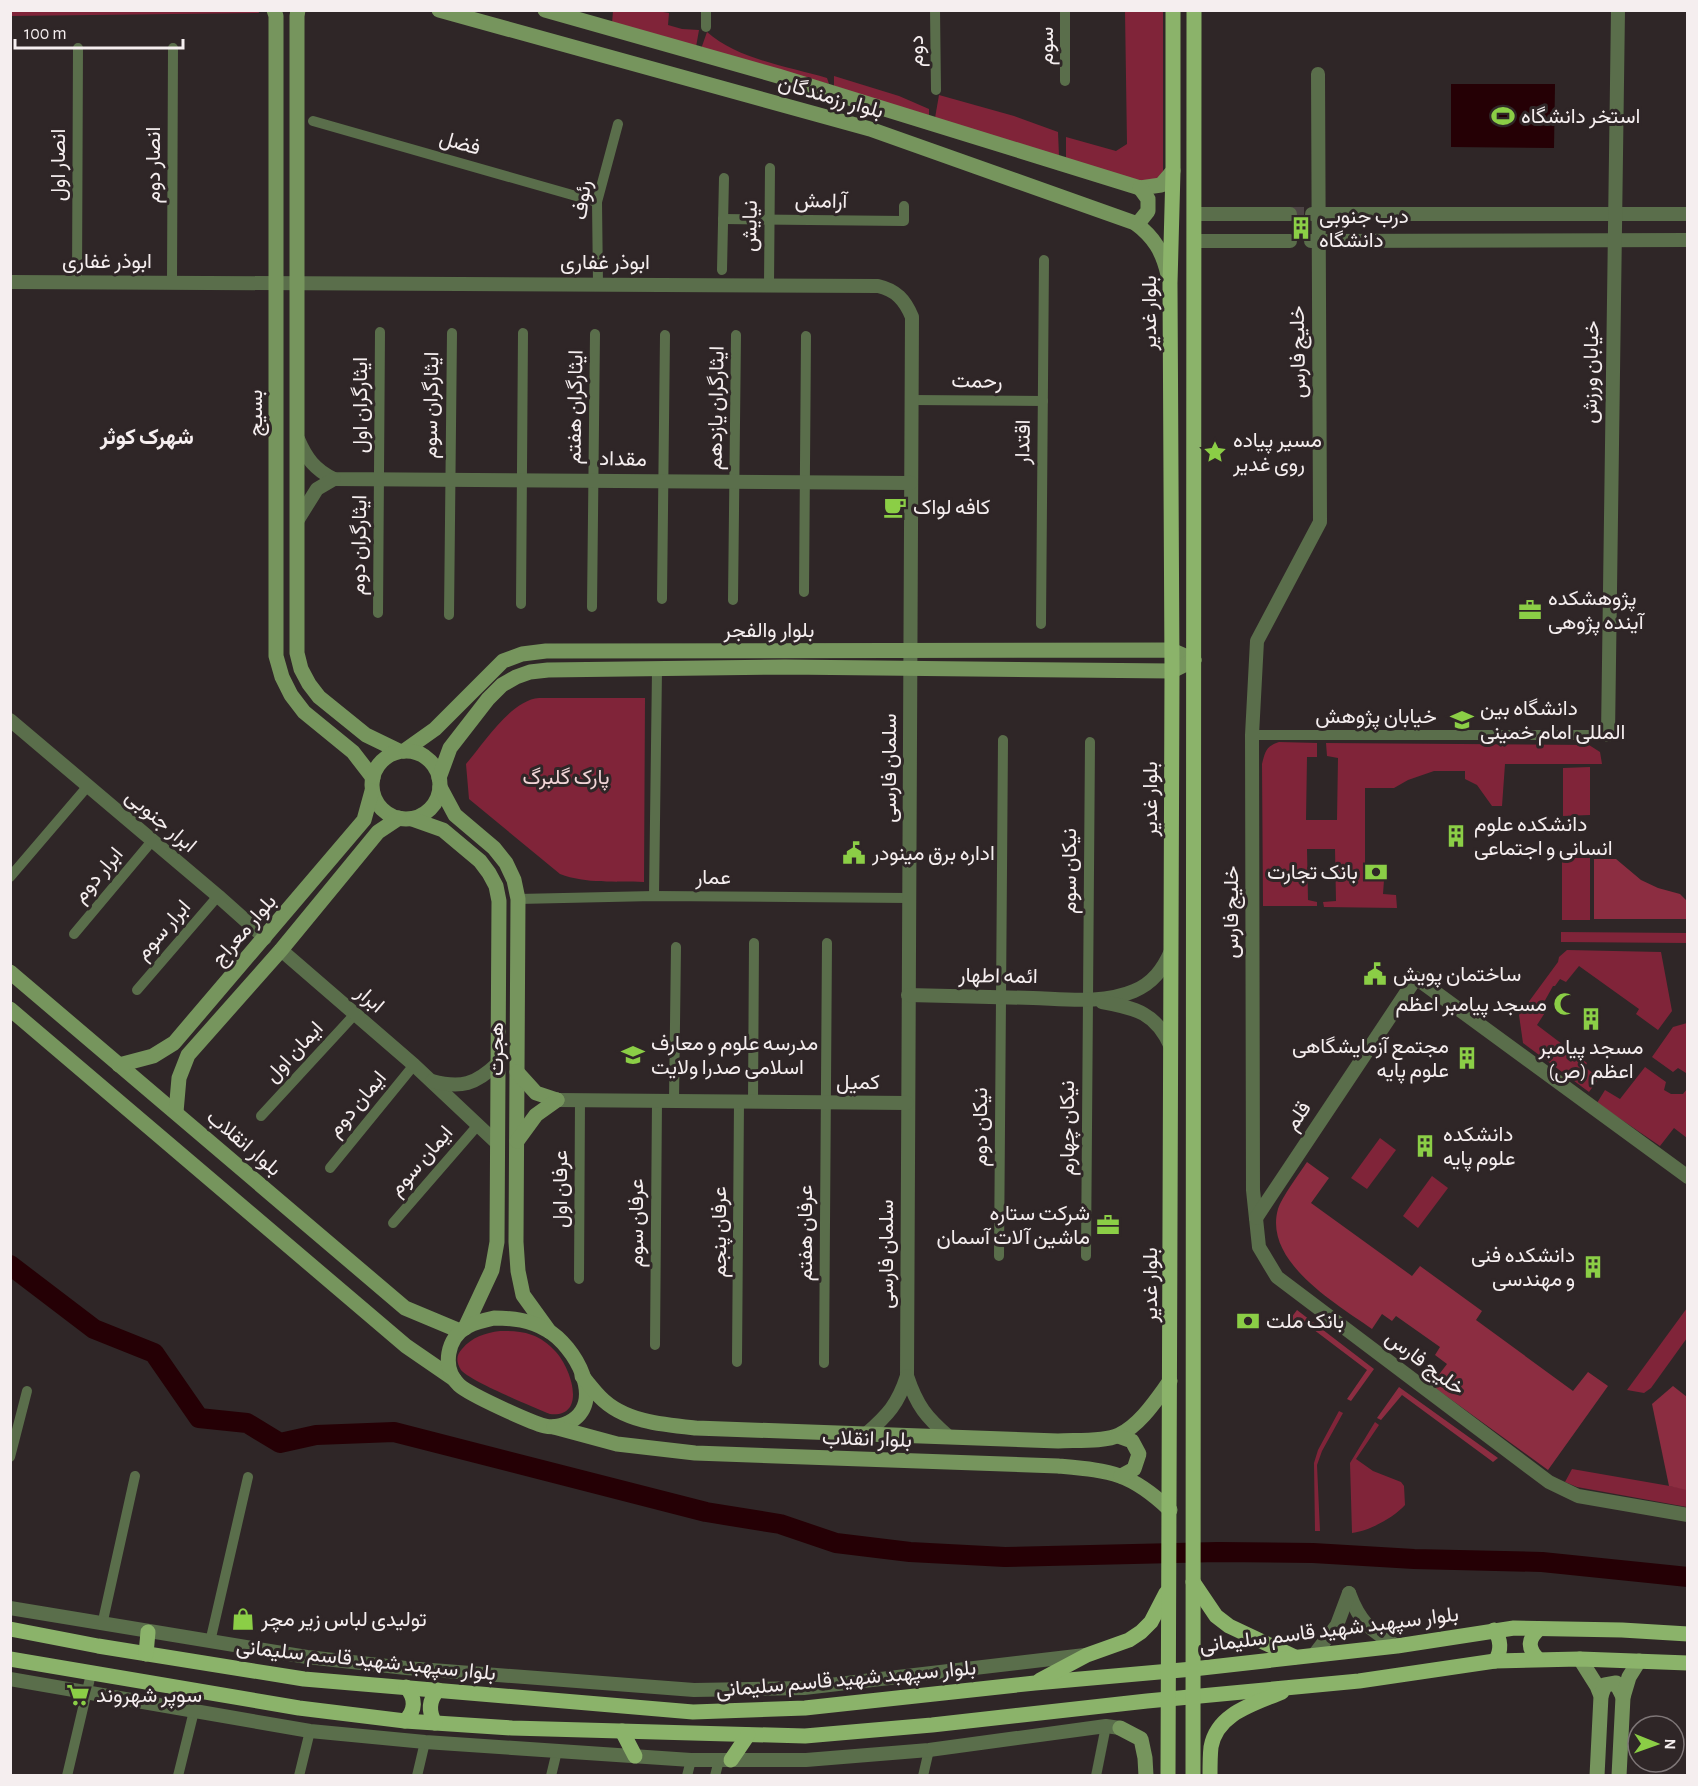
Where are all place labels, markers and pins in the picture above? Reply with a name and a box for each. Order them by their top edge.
sports icon: استخر دانشگاه [1490,103,1516,129]
place label: استخر دانشگاه [1521,106,1641,129]
place label: درب جنوبی دانشگاه [1319,206,1409,251]
building icon: درب جنوبی دانشگاه [1288,215,1314,241]
place label: مسیر پیاده روی غدیر [1232,430,1322,477]
place icon: مسیر پیاده روی غدیر [1202,439,1228,465]
cafe icon: کافه لواک [882,494,908,520]
place label: کافه لواک [913,497,990,520]
place label: پژوهشکده آینده پژوهی [1548,588,1646,636]
office icon: پژوهشکده آینده پژوهی [1517,597,1543,623]
place label: دانشگاه بین المللی امام خمینی [1480,698,1625,746]
school or university icon: دانشگاه بین المللی امام خمینی [1449,707,1475,733]
place label: دانشکده علوم انسانی و اجتماعی [1474,814,1613,861]
building icon: دانشکده علوم انسانی و اجتماعی [1443,823,1469,849]
public building icon: اداره برق مینودر [841,840,867,866]
place label: اداره برق مینودر [871,843,995,866]
bank icon: بانک تجارت [1363,859,1389,885]
place label: بانک تجارت [1267,862,1358,885]
public building icon: ساختمان پویش [1362,961,1388,987]
place label: ساختمان پویش [1393,964,1521,988]
mosque icon: مسجد پیامبر اعظم [1552,991,1578,1017]
place label: مسجد پیامبر اعظم [1395,994,1547,1018]
building icon: مسجد پیامبر اعظم (ص) [1578,1006,1604,1032]
place label: مدرسه علوم و معارف اسلامی صدرا ولایت [651,1033,818,1080]
place label: مجتمع آزمایشگاهی علوم پایه [1292,1036,1449,1084]
place label: مسجد پیامبر اعظم (ص) [1538,1037,1643,1085]
school or university icon: مدرسه علوم و معارف اسلامی صدرا ولایت [620,1042,646,1068]
building icon: مجتمع آزمایشگاهی علوم پایه [1454,1045,1480,1071]
place label: دانشکده علوم پایه [1443,1124,1515,1172]
building icon: دانشکده علوم پایه [1412,1133,1438,1159]
place label: شرکت ستاره ماشین آلات آسمان [937,1203,1090,1249]
office icon: شرکت ستاره ماشین آلات آسمان [1095,1212,1121,1238]
place label: دانشکده فنی و مهندسی [1471,1245,1575,1292]
building icon: دانشکده فنی و مهندسی [1580,1254,1606,1280]
bank icon: بانک ملت [1235,1308,1261,1334]
place label: بانک ملت [1266,1311,1344,1333]
shop icon: تولیدی لباس زیر مچر [230,1606,256,1632]
place label: تولیدی لباس زیر مچر [260,1609,427,1633]
supermarket icon: سوپر شهروند [65,1682,91,1708]
place label: سوپر شهروند [96,1685,202,1709]

